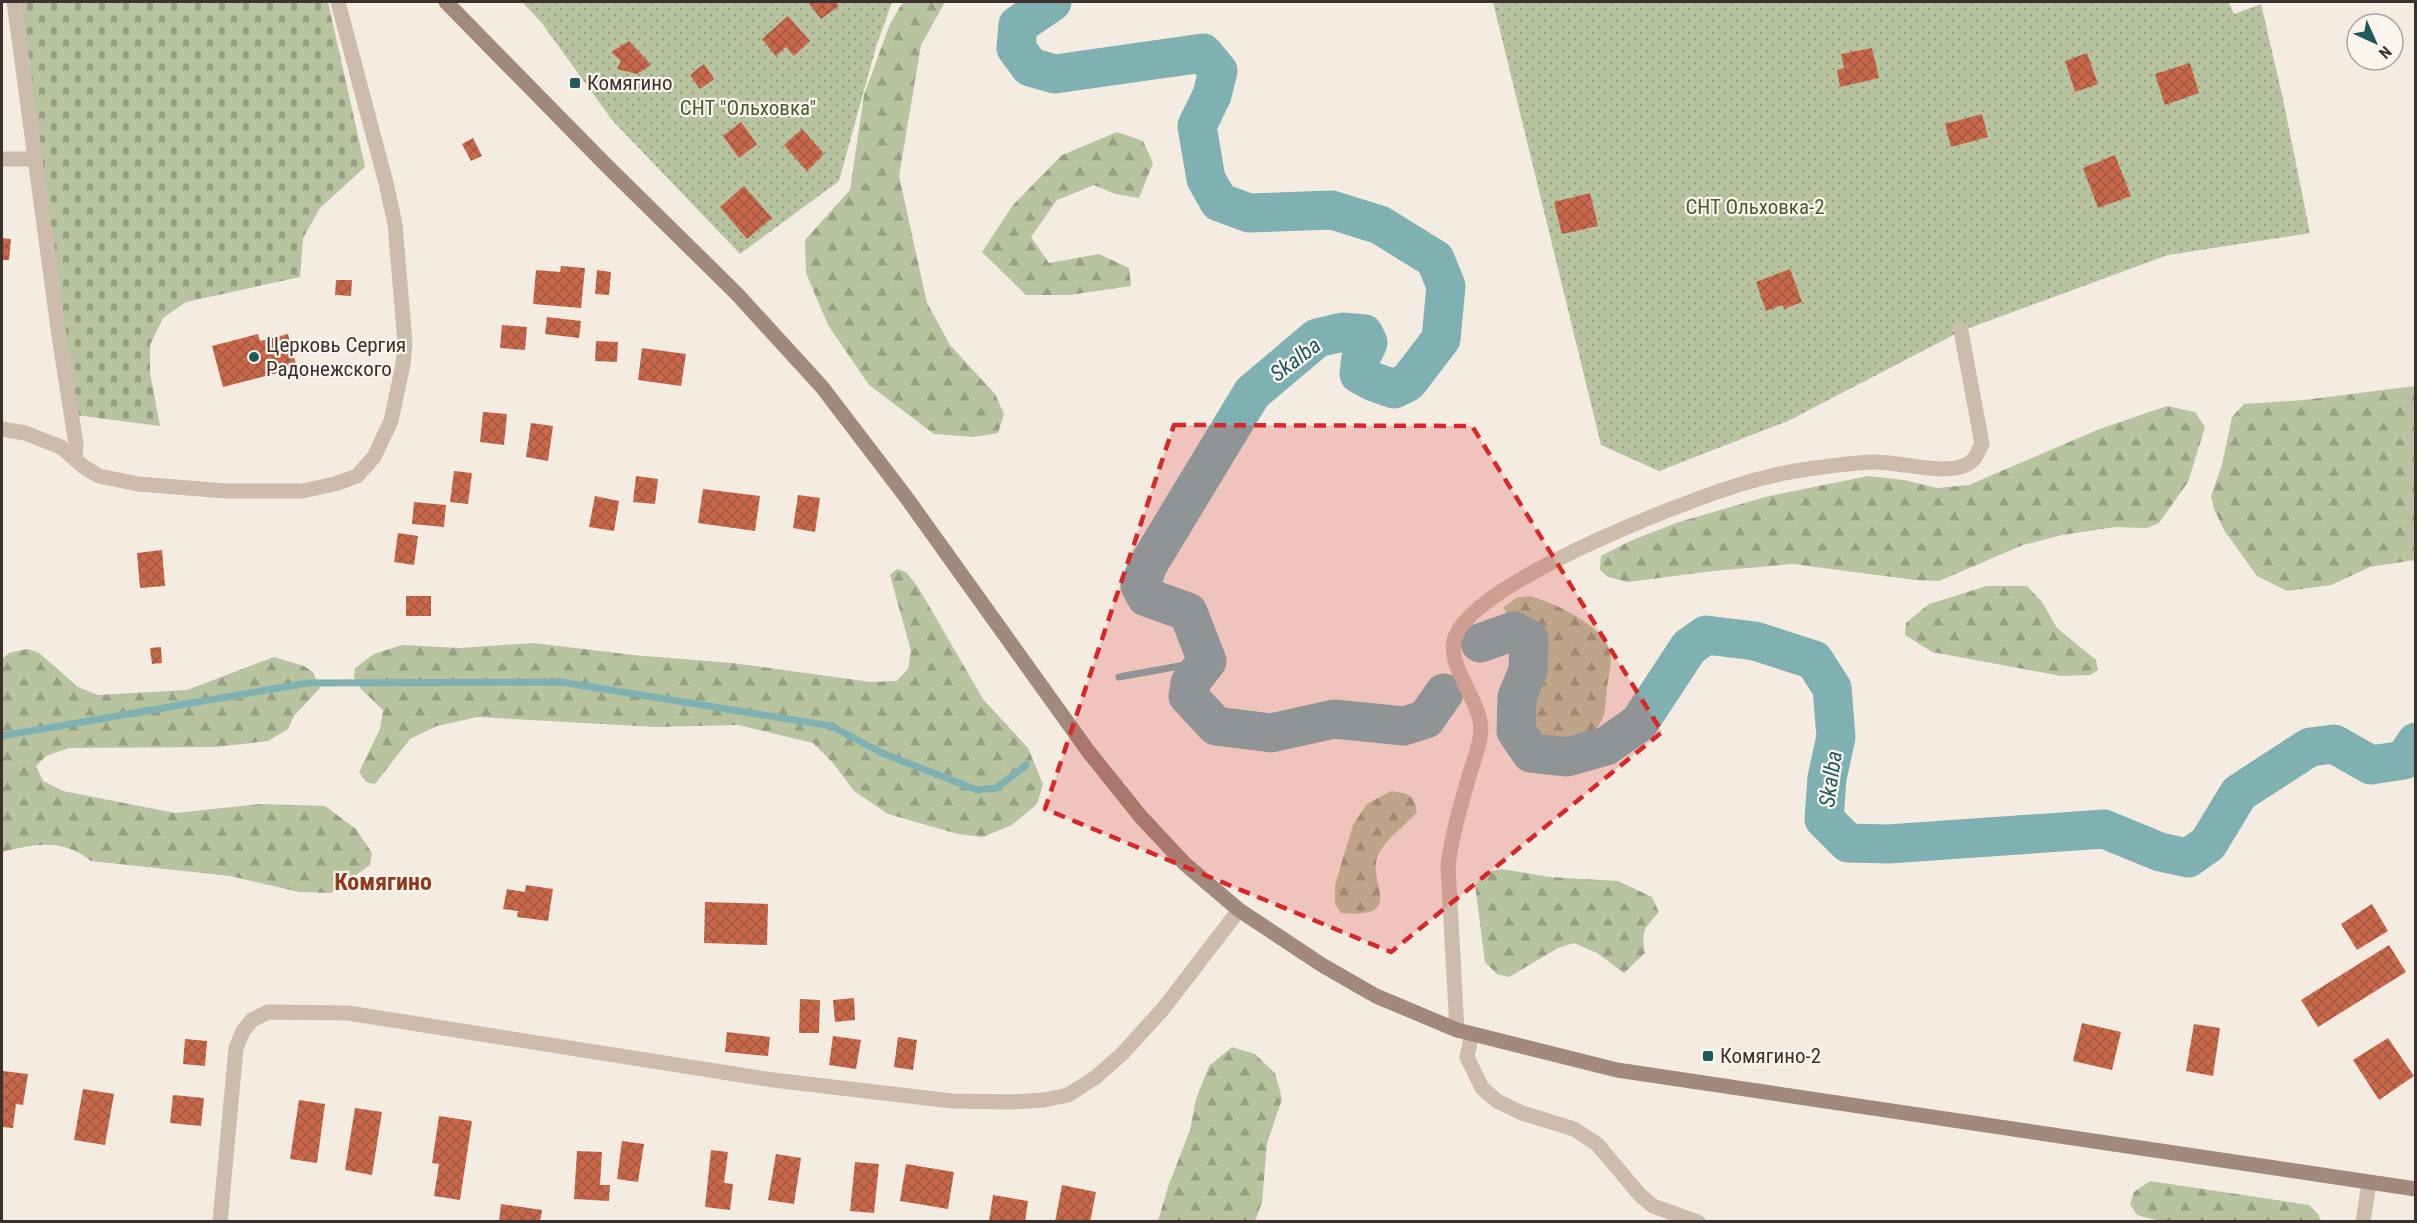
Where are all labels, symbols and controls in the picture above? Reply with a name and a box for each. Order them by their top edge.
north arrow [2345,12,2405,72]
text: N [2375,42,2395,62]
place label: Комягино [587,71,672,95]
marker: Комягино [568,76,582,90]
park label: СНТ "Ольховка" [680,96,816,120]
park label: СНТ Ольховка-2 [1685,195,1825,219]
water label: Skalba [1265,332,1325,386]
place label: Церковь Сергия Радонежского [266,333,406,381]
marker: Церковь Сергия Радонежского [247,350,261,364]
water label: Skalba [1814,749,1847,809]
district label: Комягино [334,868,432,896]
place label: Комягино-2 [1720,1044,1821,1068]
marker: Комягино-2 [1701,1049,1715,1063]

